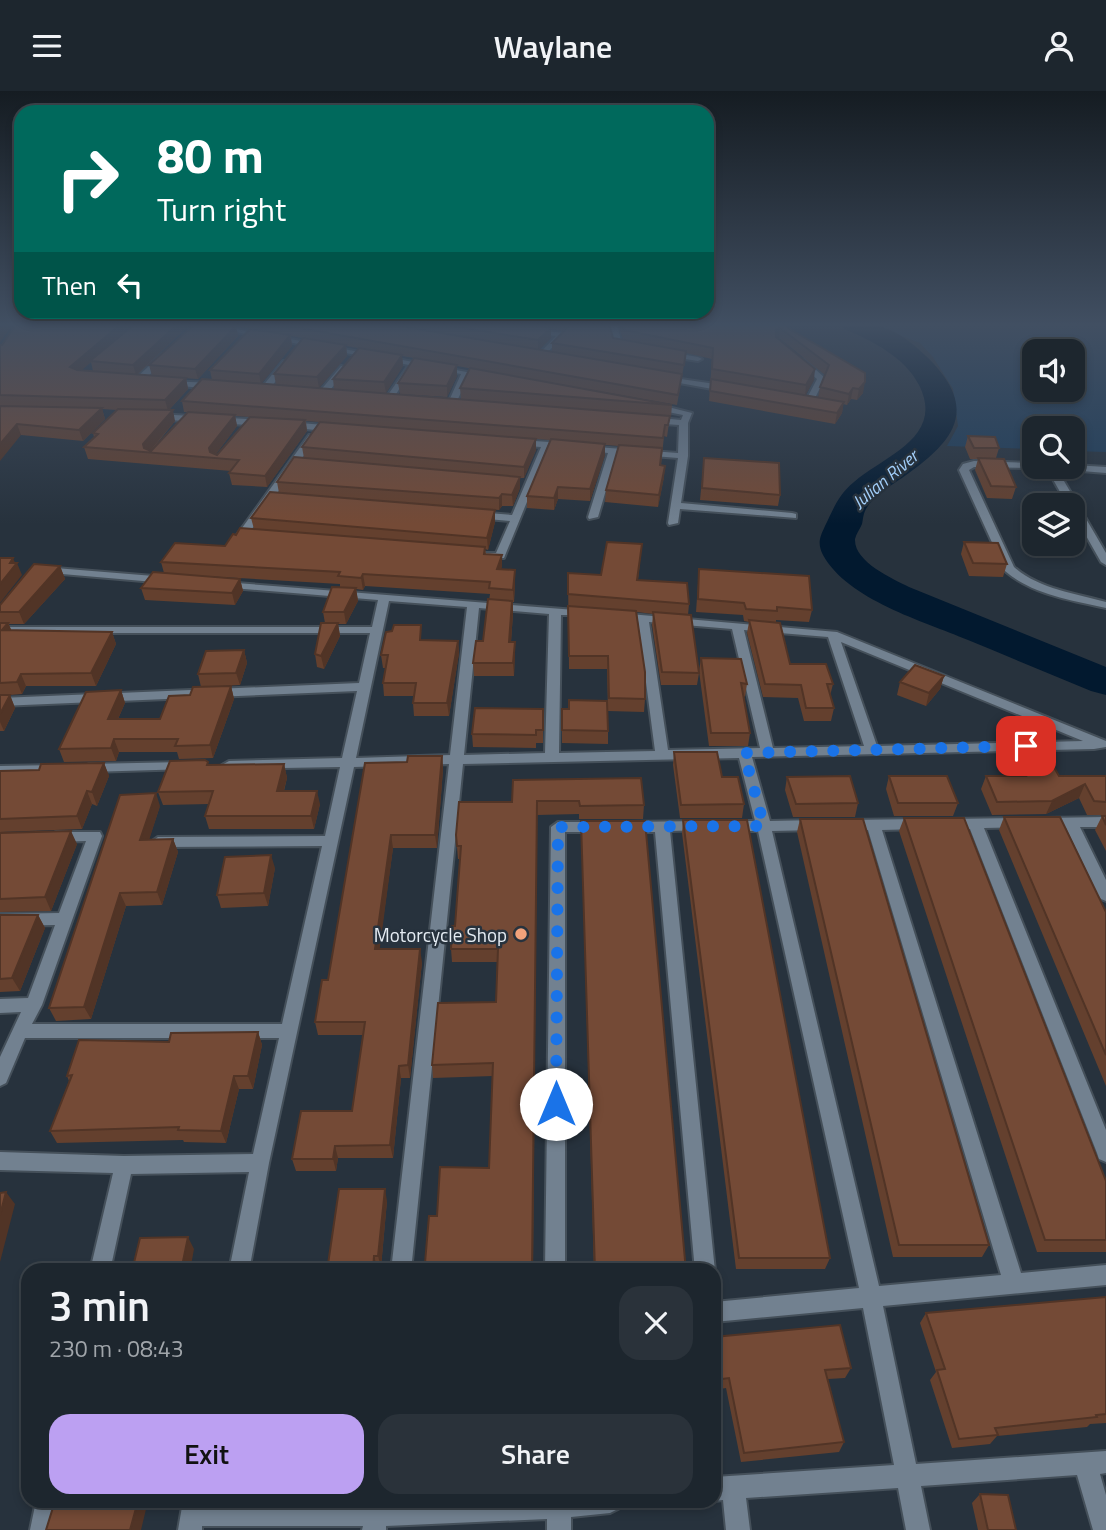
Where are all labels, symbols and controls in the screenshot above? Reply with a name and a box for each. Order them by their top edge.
text: Waylane [494,22,612,70]
icon: menu [28,27,66,65]
icon: person [1040,27,1078,65]
text: 80 m [157,117,264,192]
icon: right [42,133,133,224]
text: Turn right [157,185,286,233]
text: Then [42,266,97,305]
icon: left [111,266,149,304]
map controls [1022,339,1085,556]
button: sound [1022,339,1085,402]
button: search [1022,416,1085,479]
water label: Julian River [846,442,926,515]
button: layers [1022,493,1085,556]
pin [996,716,1056,776]
icon: arrive [1007,727,1045,765]
place label: Motorcycle Shop [374,920,507,949]
marker: Motorcycle Shop [513,926,529,942]
position arrow [519,1067,593,1141]
text: 3 min [49,1273,150,1337]
button: close [619,1286,693,1360]
text: 230 m · 08:43 [49,1331,184,1366]
button: Exit [49,1414,364,1494]
button: Share [378,1414,693,1494]

